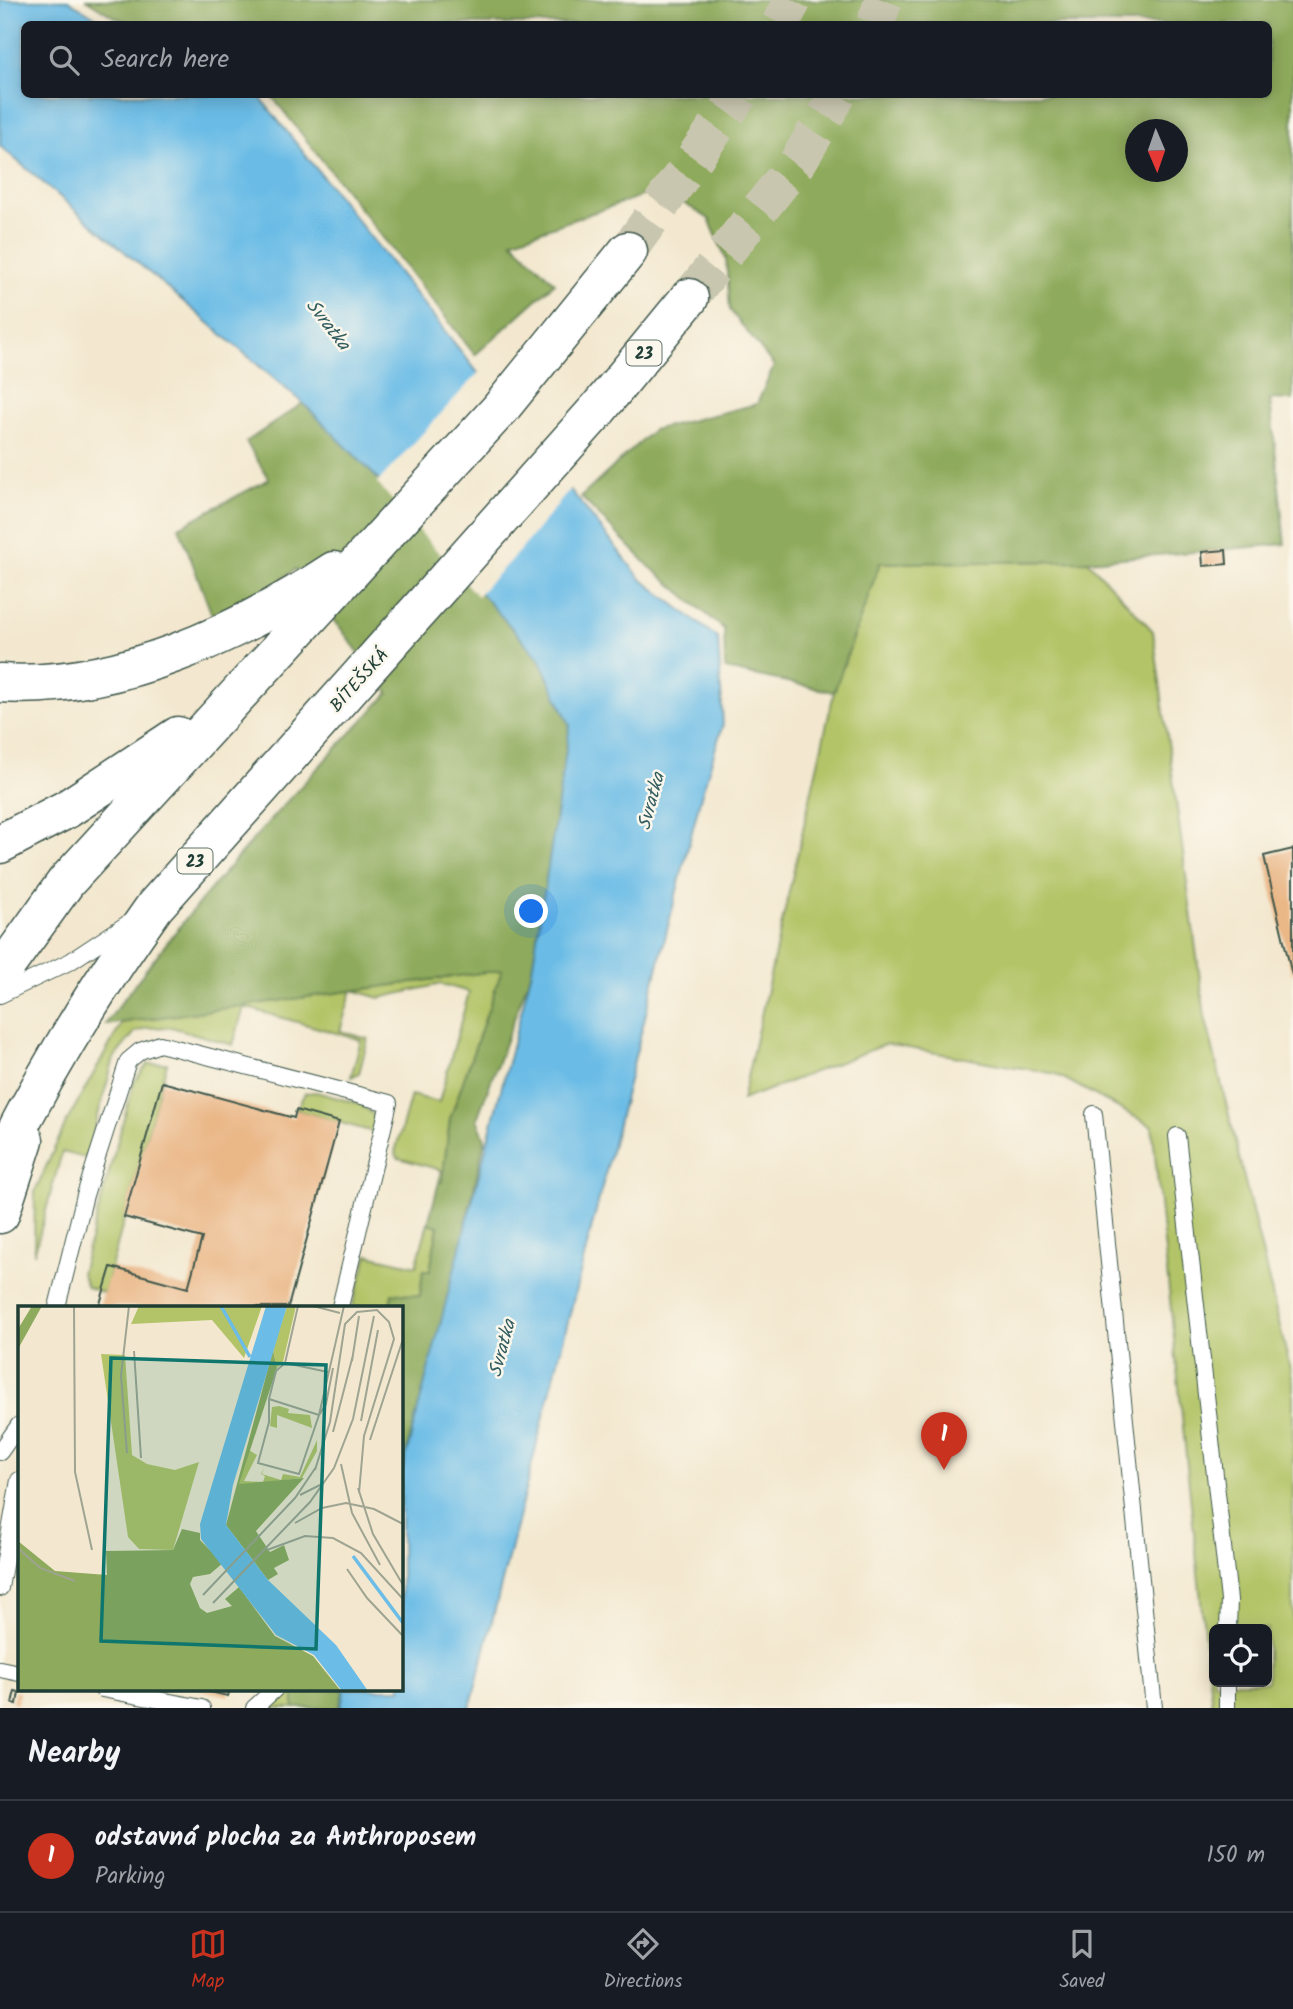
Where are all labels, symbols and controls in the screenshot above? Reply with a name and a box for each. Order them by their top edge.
search box [21,21,1272,98]
text: Search here [101,39,229,81]
icon: search [45,41,83,79]
north arrow [1125,119,1188,182]
water label: Svratka [298,293,358,358]
road number: 23 [626,340,662,366]
street label: BÍTEŠSKÁ [323,642,397,720]
water label: Svratka [630,768,674,834]
road number: 23 [178,848,212,874]
your location [514,894,548,928]
inset map [18,1306,402,1690]
water label: Svratka [481,1315,525,1381]
pin: 1 [921,1412,967,1470]
map controls [1209,1624,1272,1687]
button: locate [1209,1624,1272,1687]
text: Nearby [28,1730,120,1778]
text: odstavná plocha za Anthroposem [95,1817,476,1859]
text: 1 [48,1838,54,1874]
text: 150 m [1206,1838,1265,1874]
text: Parking [95,1859,165,1895]
tab: Map [189,1925,227,1997]
tab: Directions [604,1925,682,1997]
tab: Saved [1059,1925,1104,1997]

